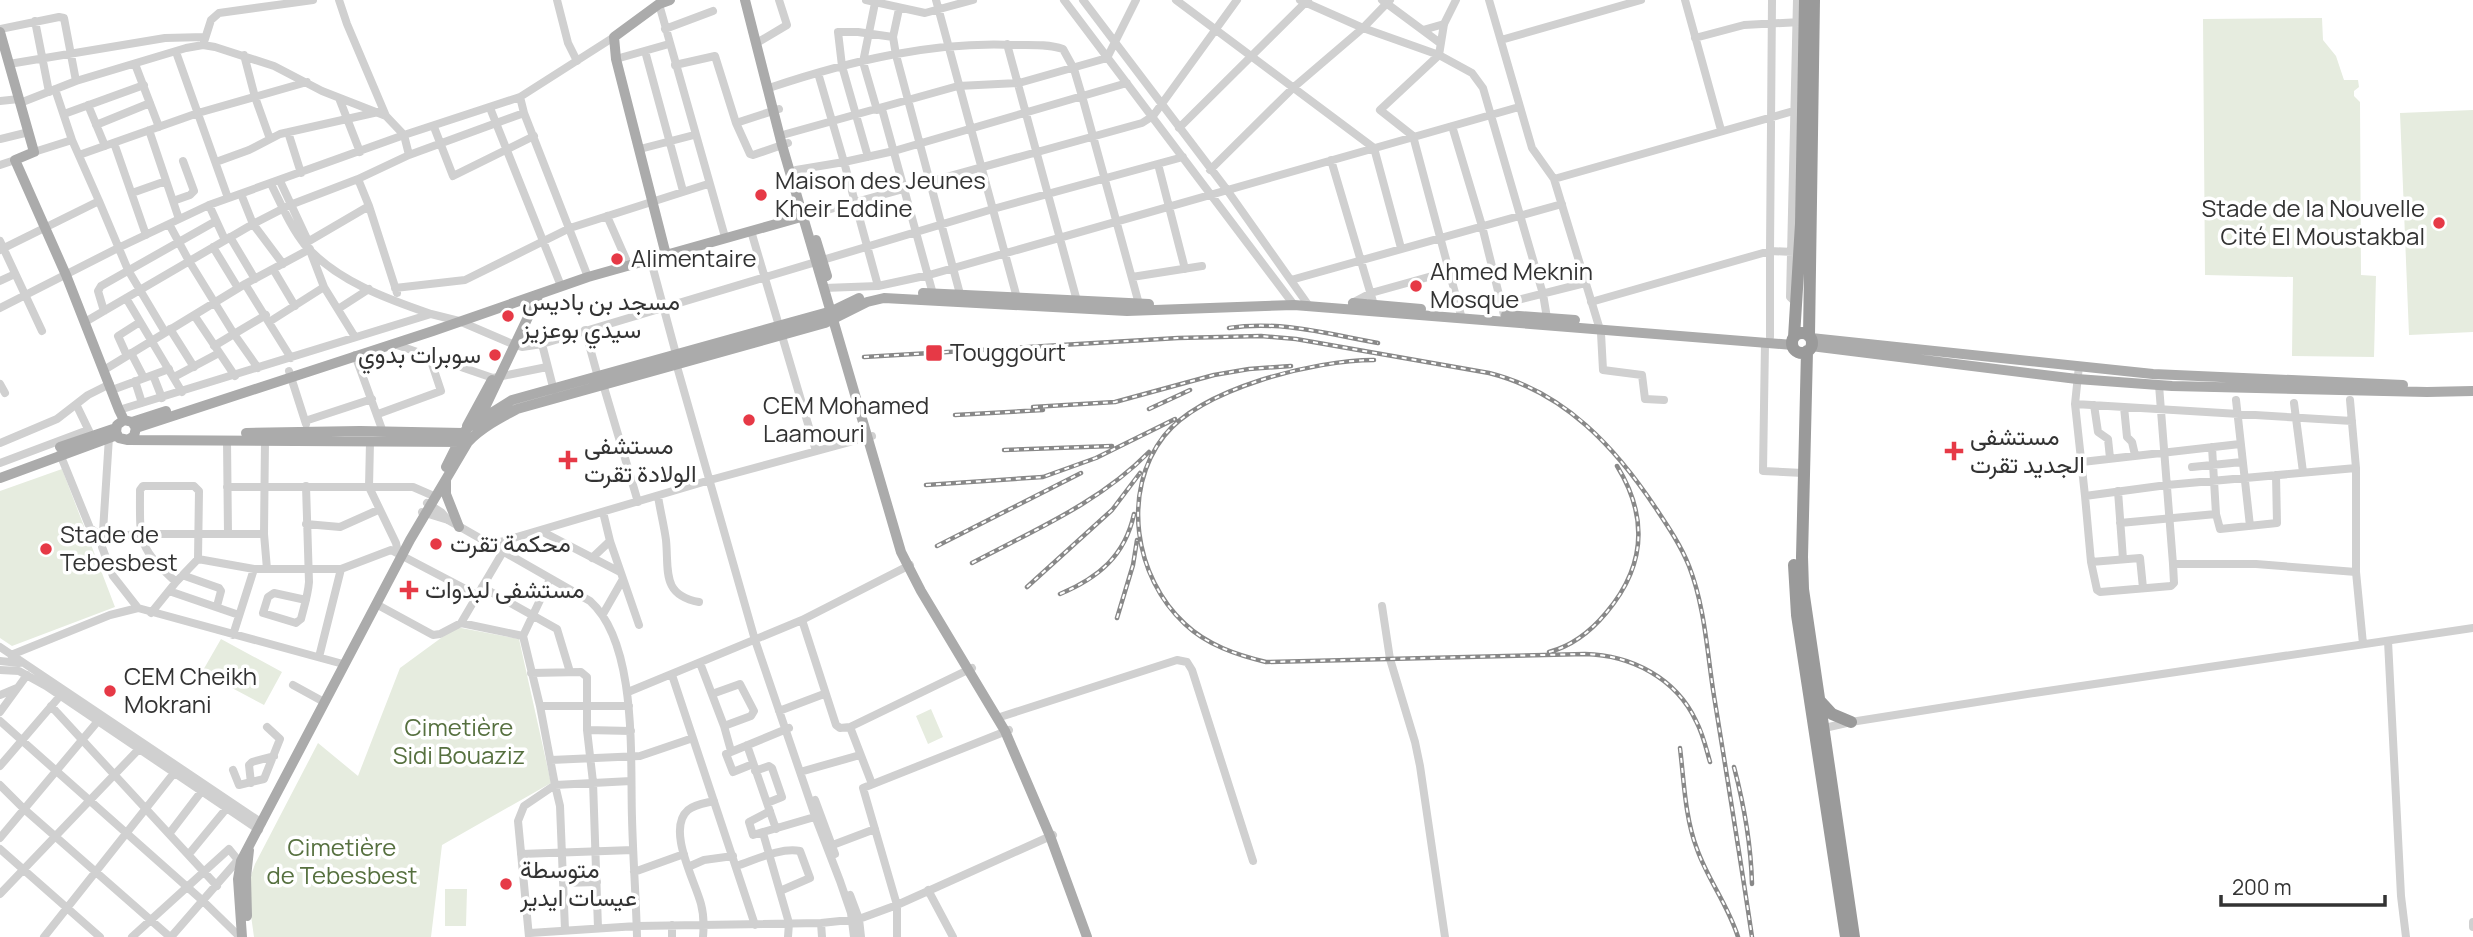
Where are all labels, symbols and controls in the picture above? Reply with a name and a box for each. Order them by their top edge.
place label: Maison des Jeunes Kheir Eddine [775,163,986,224]
marker: Maison des Jeunes Kheir Eddine [753,187,769,203]
place label: Stade de la Nouvelle Cité El Moustakbal [2202,191,2425,252]
marker: Stade de la Nouvelle Cité El Moustakbal [2431,215,2447,231]
place label: Alimentaire [631,241,757,274]
marker: Alimentaire [609,251,625,267]
place label: Ahmed Meknin Mosque [1430,254,1593,315]
marker: Ahmed Meknin Mosque [1408,278,1424,294]
place label: مسجد بن باديس سيدي بوعزيز [521,284,680,349]
marker: مسجد بن باديس سيدي بوعزيز [500,308,516,324]
place label: Touggourt [950,335,1066,368]
place label: سوبرات بدوي [358,337,481,374]
marker: Touggourt [924,343,944,363]
marker: سوبرات بدوي [487,347,503,363]
place label: CEM Mohamed Laamouri [763,388,929,449]
marker: CEM Mohamed Laamouri [741,412,757,428]
place label: مستشفى الجديد تقرت [1970,419,2085,480]
place label: مستشفى الولادة تقرت [584,428,697,489]
marker: مستشفى الجديد تقرت [1944,441,1964,461]
marker: مستشفى الولادة تقرت [558,450,578,470]
place label: Stade de Tebesbest [60,517,178,578]
place label: محكمة تقرت [450,526,571,559]
marker: محكمة تقرت [428,536,444,552]
marker: Stade de Tebesbest [38,541,54,557]
place label: مستشفى لبدوات [425,572,584,605]
marker: مستشفى لبدوات [399,580,419,600]
place label: CEM Cheikh Mokrani [124,659,257,720]
marker: CEM Cheikh Mokrani [102,683,118,699]
park label: Cimetière Sidi Bouaziz [393,710,525,771]
park label: Cimetière de Tebesbest [267,830,417,891]
place label: متوسطة عيسات ايدير [519,852,637,913]
scale bar [2221,864,2386,908]
text: 200 m [2232,873,2292,901]
marker: متوسطة عيسات ايدير [498,876,514,892]

